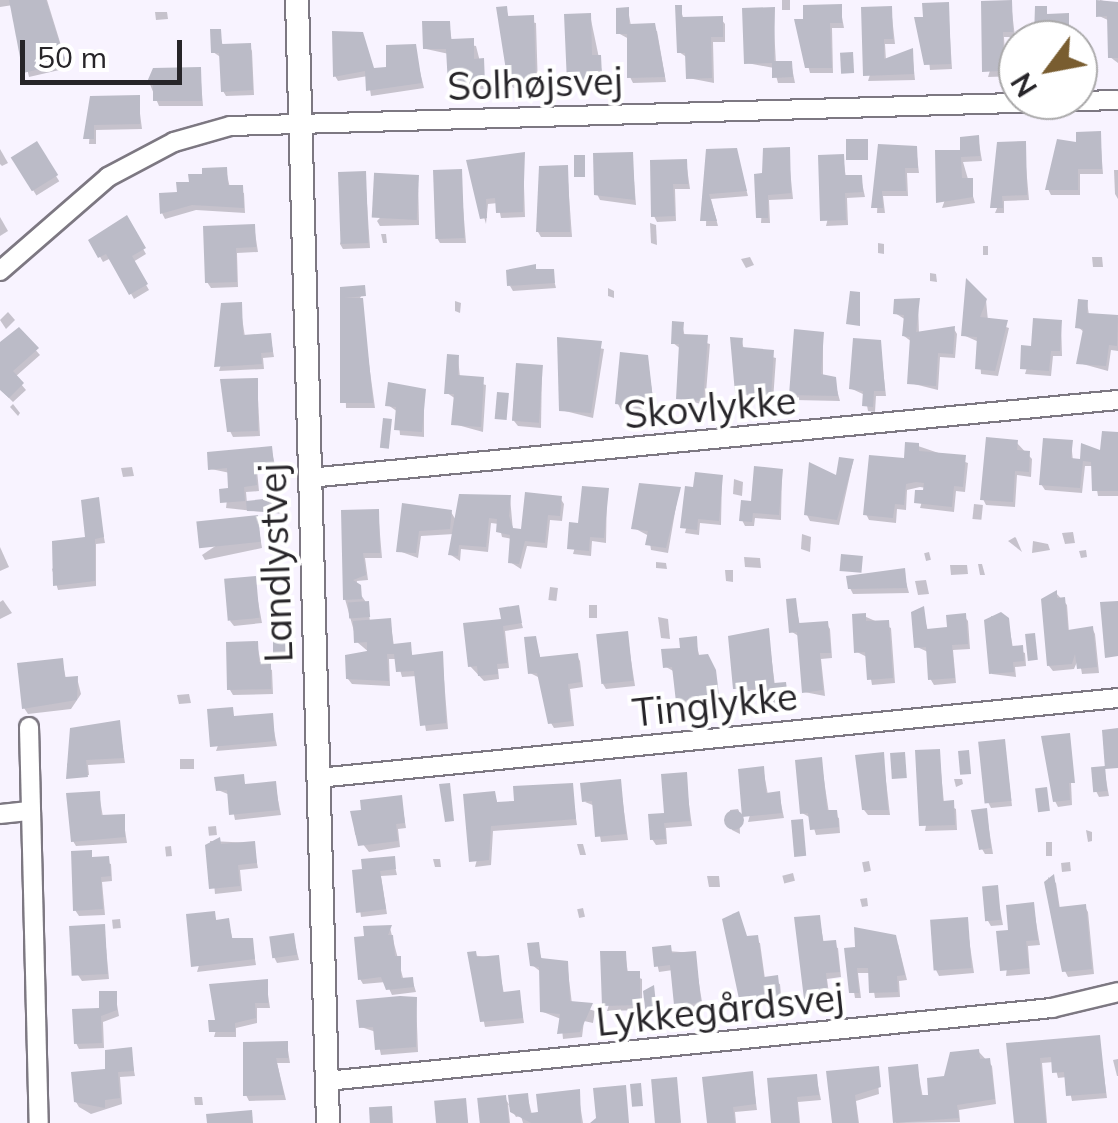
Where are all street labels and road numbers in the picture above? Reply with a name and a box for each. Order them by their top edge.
street label: Solhøjsvej [447,58,623,110]
street label: Skovlykke [622,378,798,438]
street label: Landlystvej [250,463,302,663]
street label: Tinglykke [630,674,800,736]
street label: Lykkegårdsvej [594,974,846,1046]

